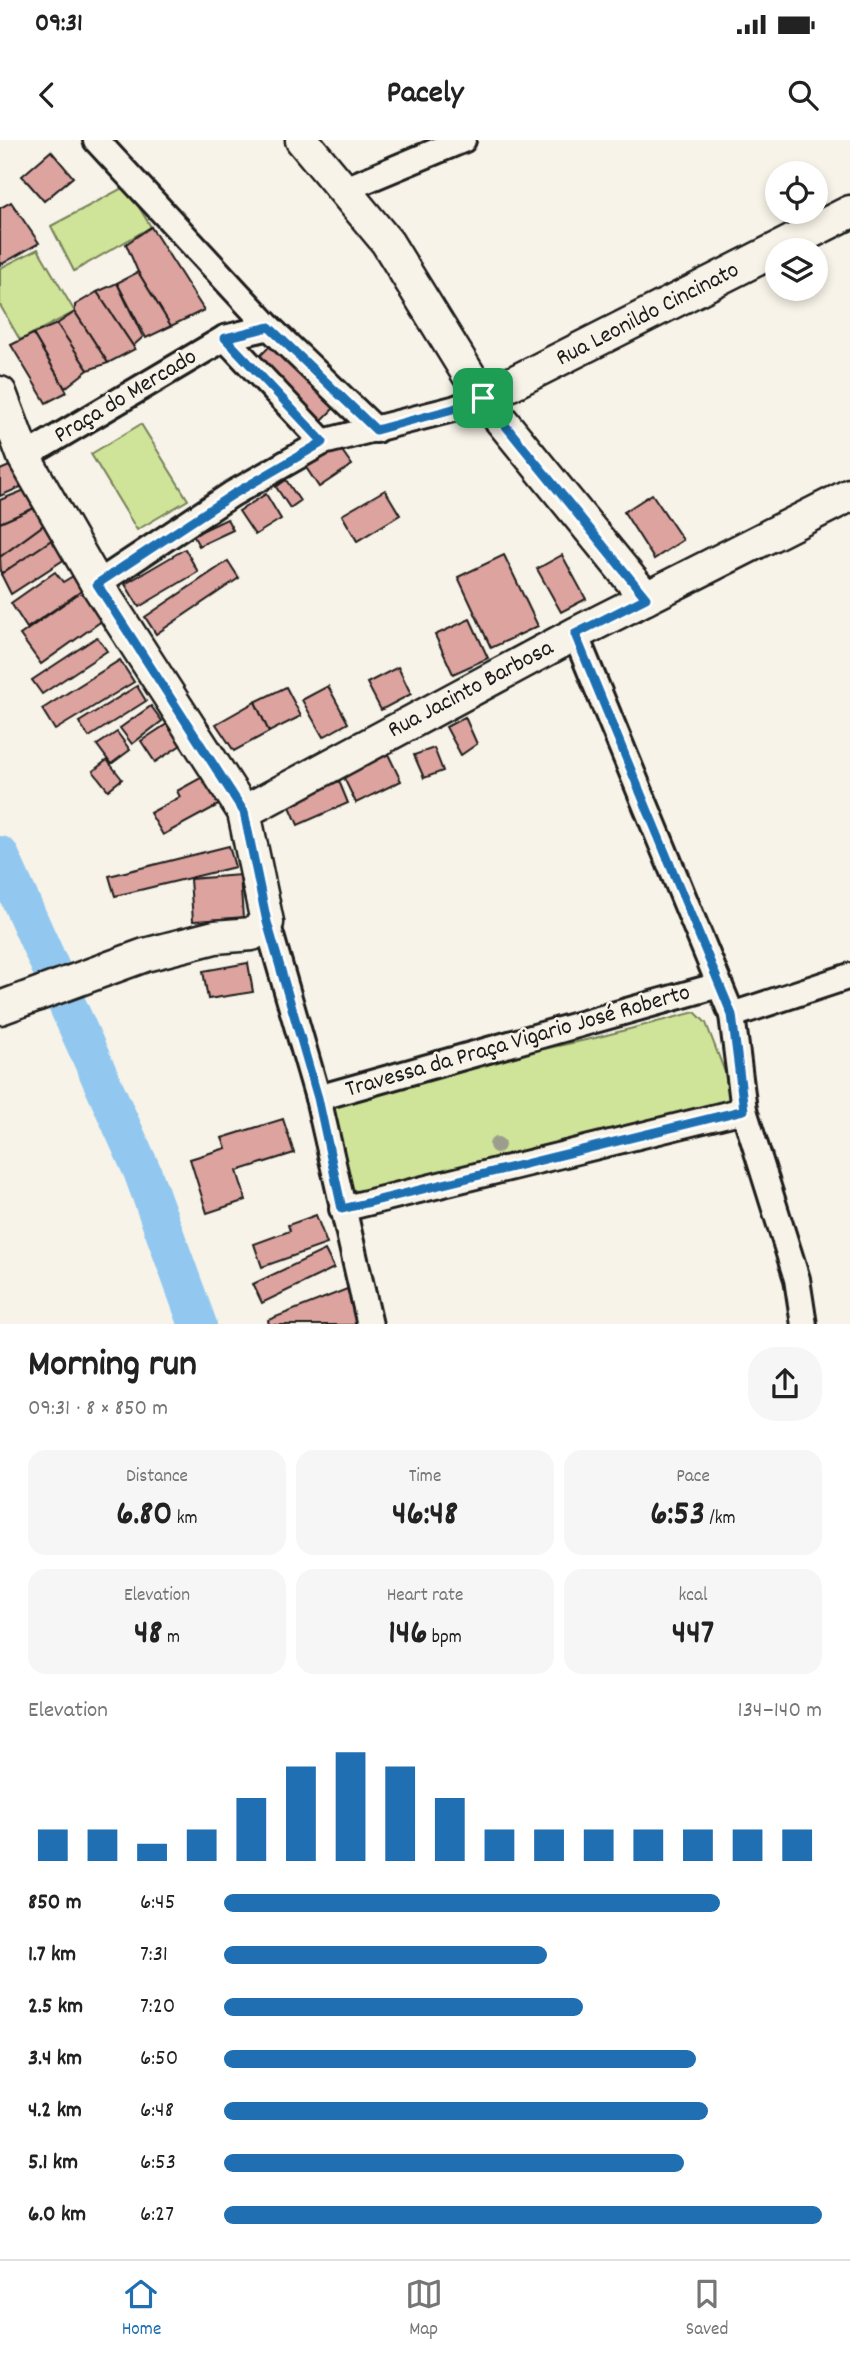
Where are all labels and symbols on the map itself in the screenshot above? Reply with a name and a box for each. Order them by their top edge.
street label: Rua Leonildo Cincinato [550,254,746,376]
street label: Praça do Mercado [48,341,204,453]
pin [453,368,513,428]
street label: Rua Jacinto Barbosa [382,632,560,748]
street label: Travessa da Praça Vigario José Roberto [342,976,694,1108]

